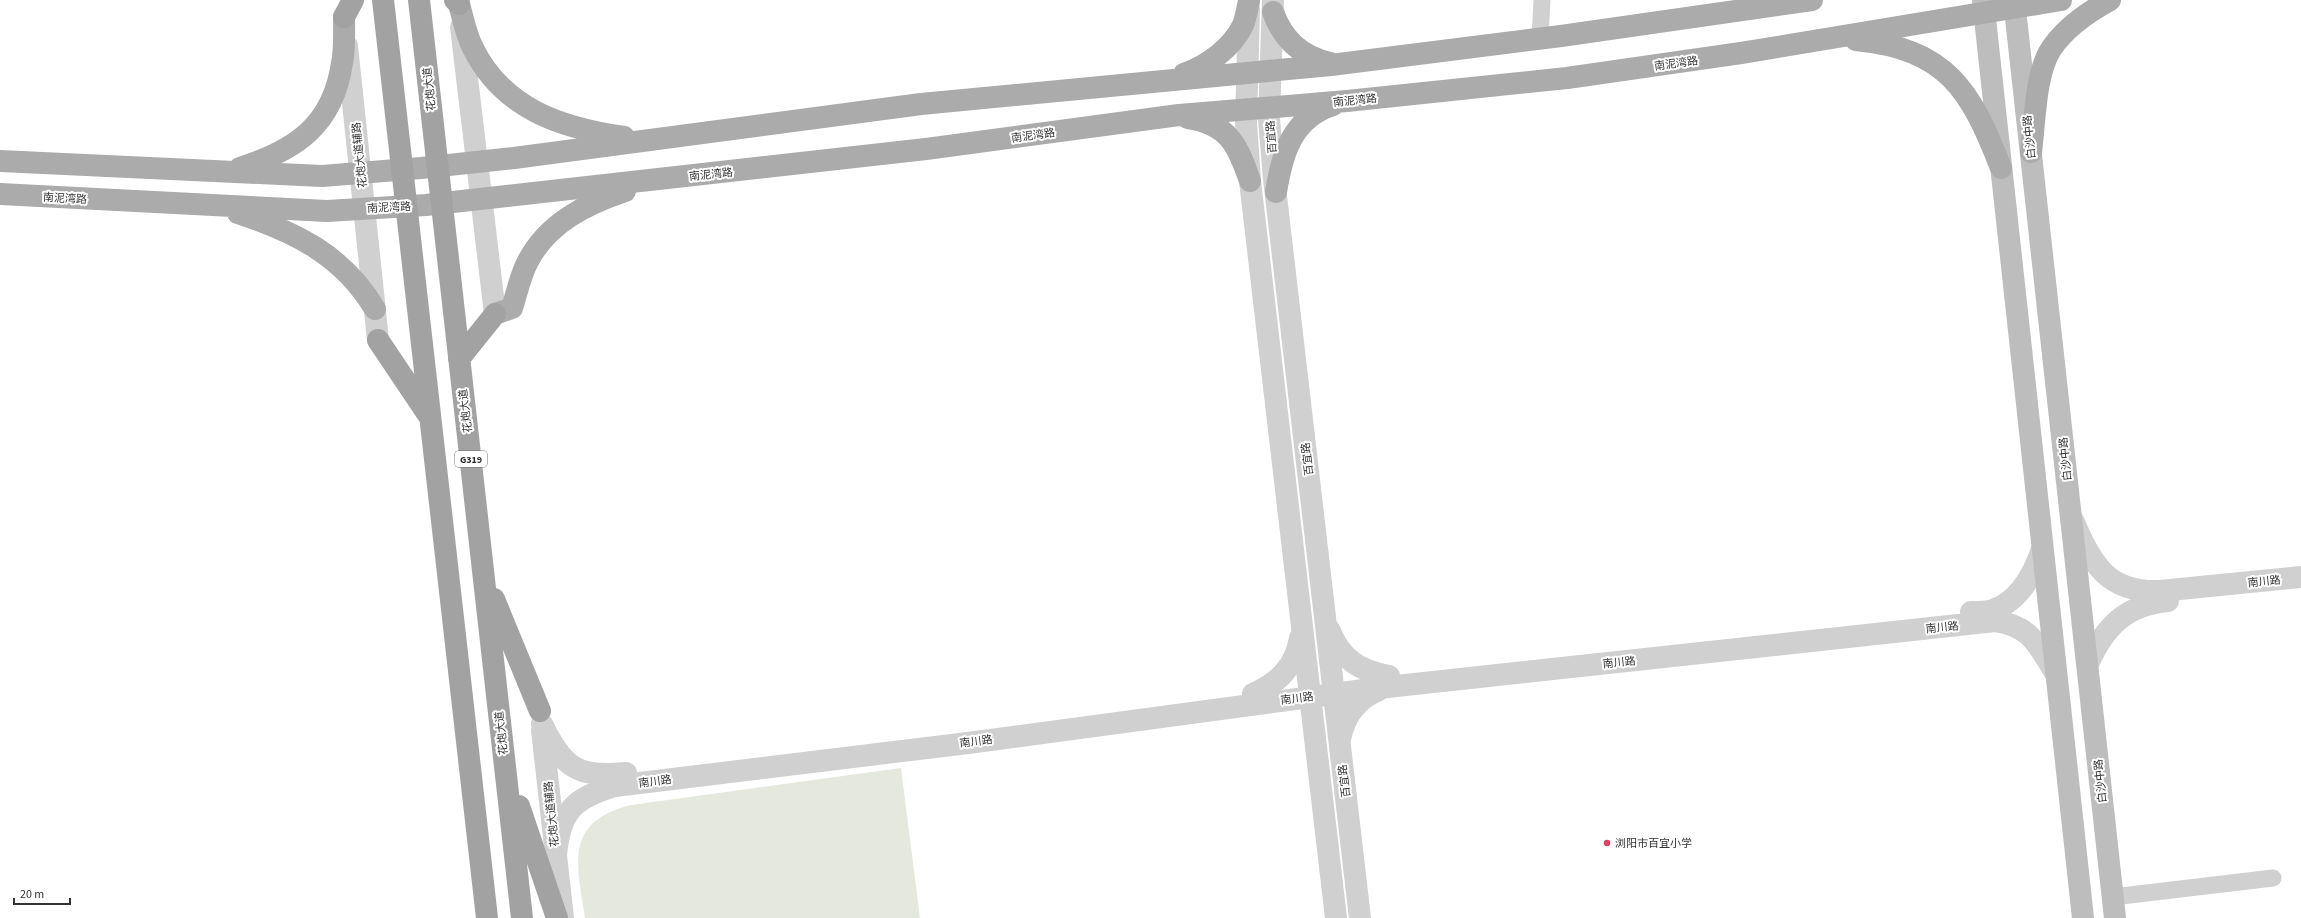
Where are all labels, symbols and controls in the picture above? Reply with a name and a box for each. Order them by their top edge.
street label: 南泥湾路 [1653,53,1699,74]
street label: 花炮大道 [420,66,439,112]
street label: 南泥湾路 [1332,91,1378,110]
street label: 白沙中路 [2020,114,2039,160]
street label: 百宜路 [1263,120,1280,154]
street label: 花炮大道辅路 [349,121,370,189]
street label: 南泥湾路 [1010,125,1056,146]
street label: 南泥湾路 [688,165,734,184]
street label: 南泥湾路 [43,190,87,207]
street label: 南泥湾路 [367,199,411,216]
street label: 花炮大道 [455,388,476,434]
street label: 白沙中路 [2056,436,2075,482]
street label: 百宜路 [1298,442,1317,476]
road number: G319 [455,451,487,467]
street label: 南川路 [2247,572,2281,591]
street label: 南川路 [1925,618,1959,637]
street label: 南川路 [1602,653,1636,672]
street label: 南川路 [1280,689,1314,708]
street label: 花炮大道 [492,710,511,756]
street label: 南川路 [959,732,993,751]
street label: 白沙中路 [2091,758,2110,804]
street label: 百宜路 [1335,764,1354,798]
street label: 南川路 [638,772,672,791]
street label: 花炮大道辅路 [541,780,562,848]
place label: 浏阳市百宜小学 [1615,836,1692,851]
marker: 浏阳市百宜小学 [1602,838,1612,848]
scale bar [14,880,70,906]
text: 20 m [20,886,44,903]

